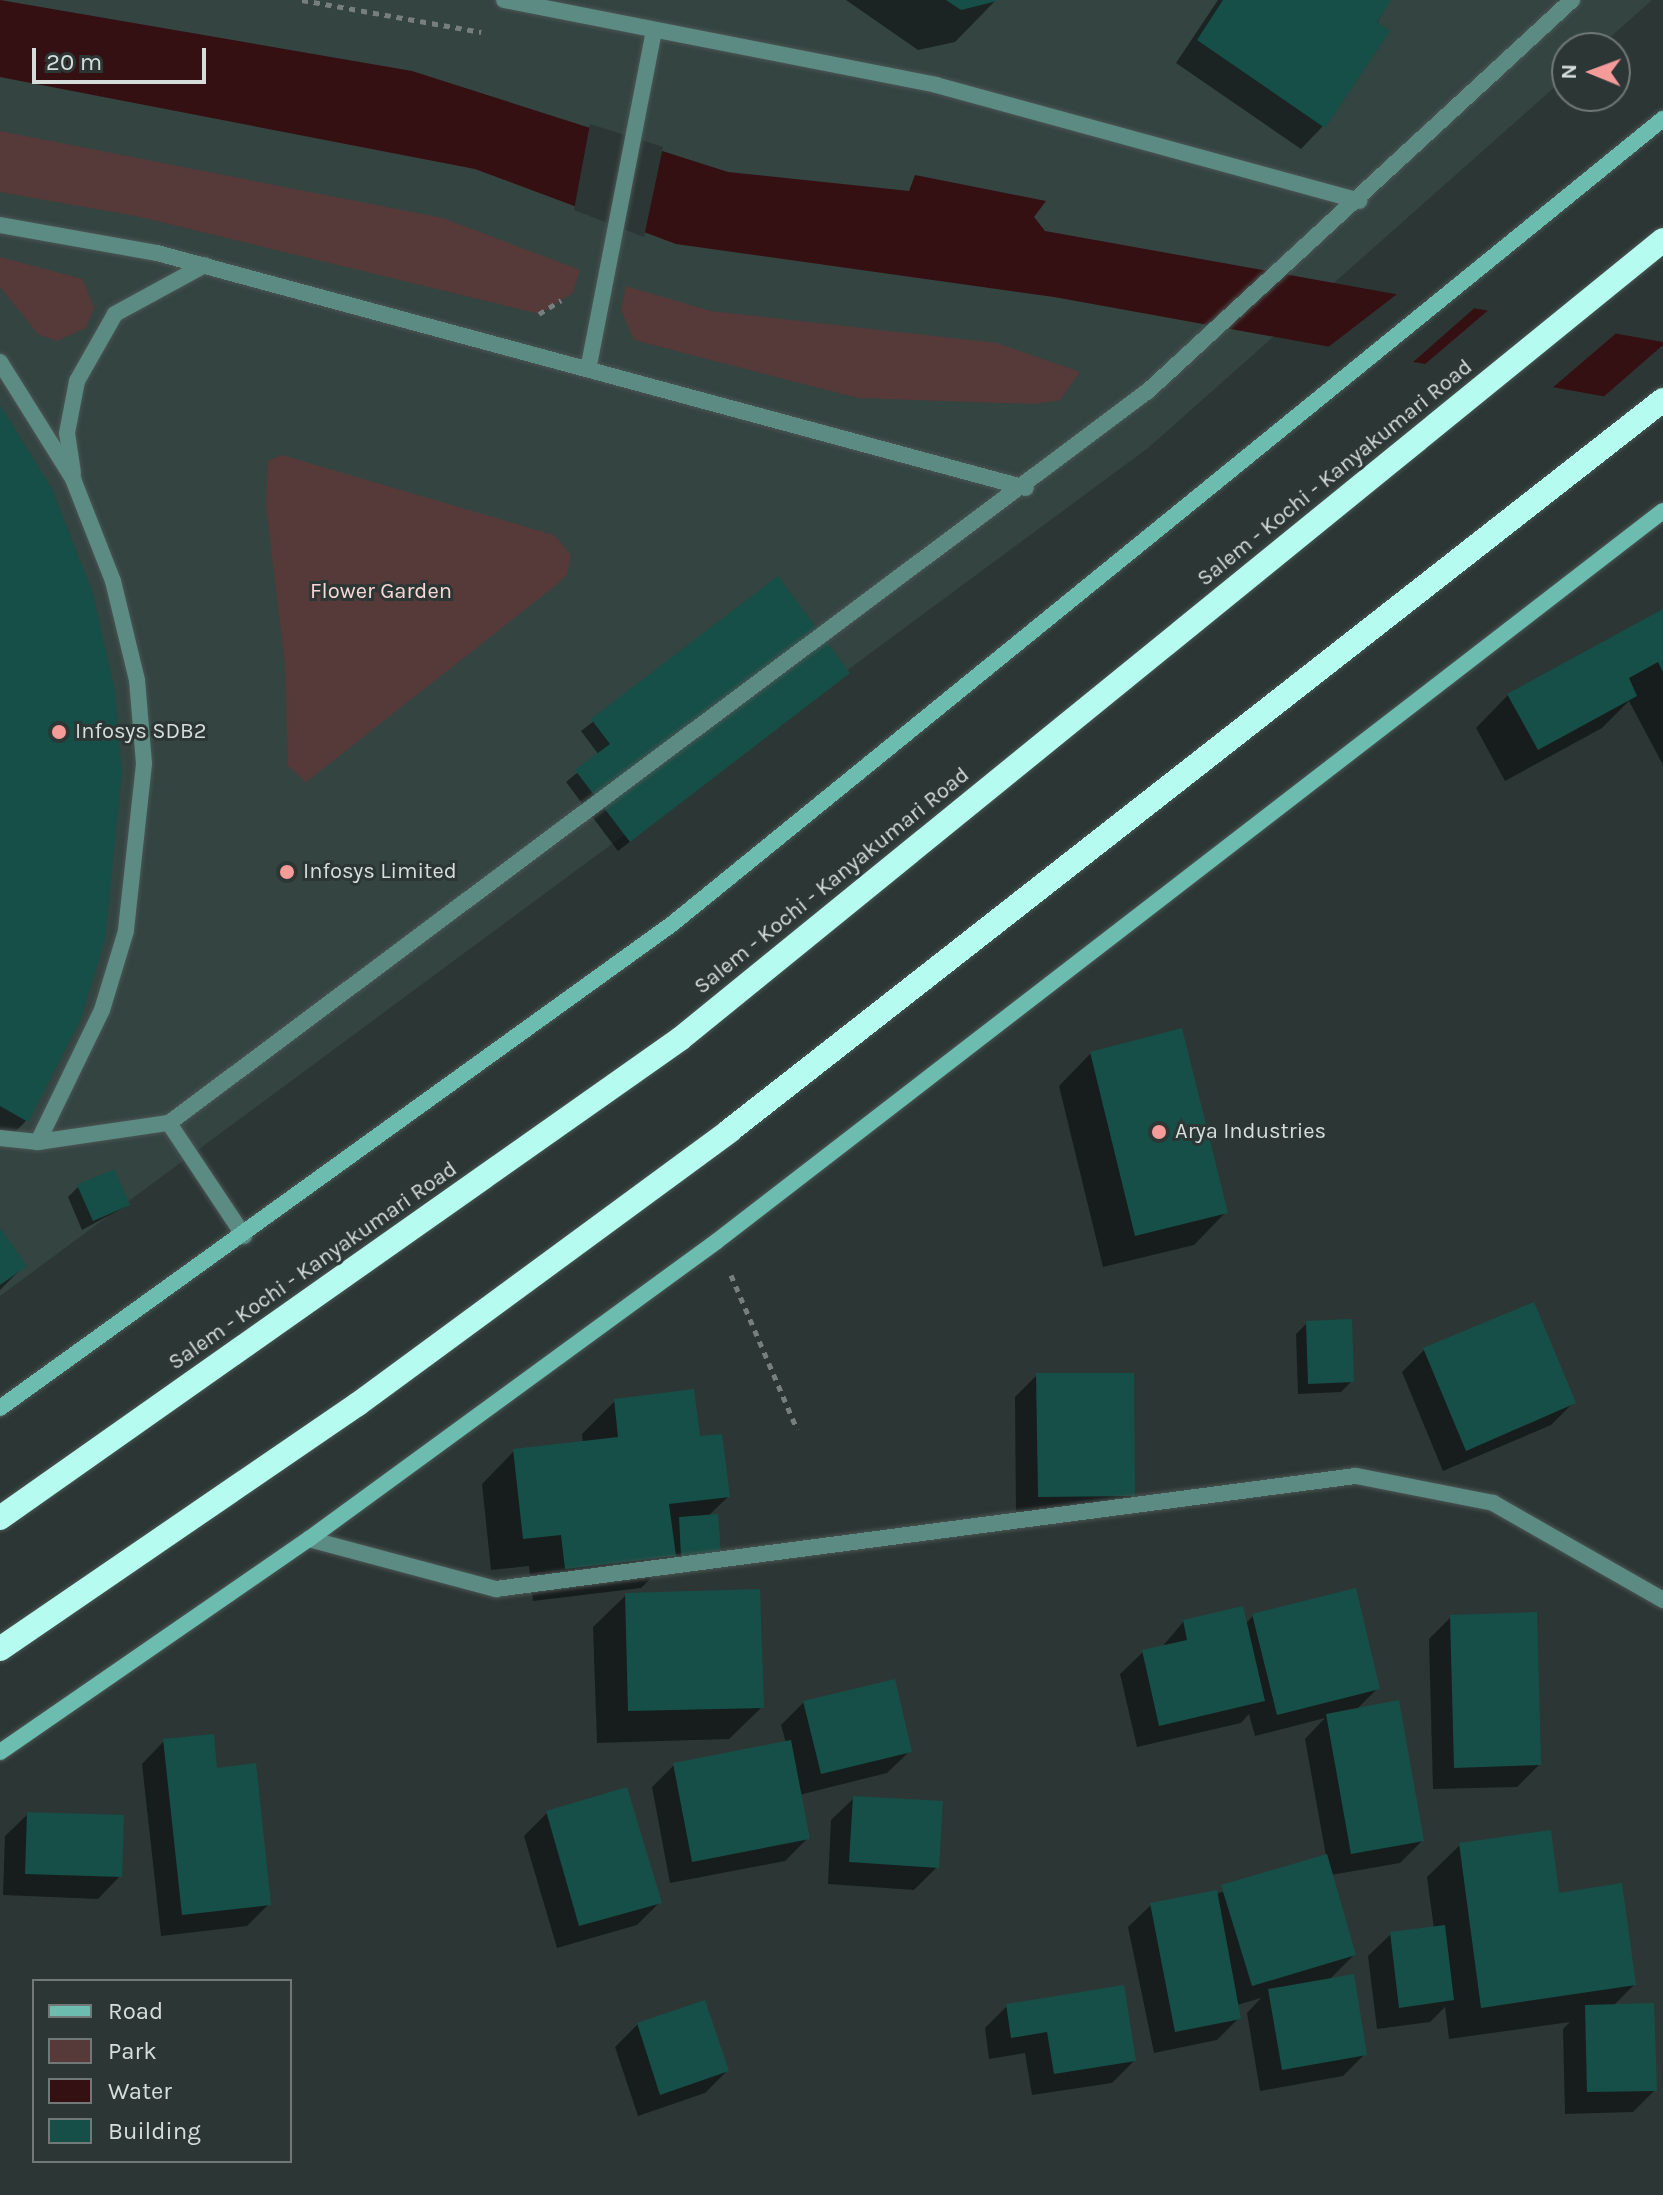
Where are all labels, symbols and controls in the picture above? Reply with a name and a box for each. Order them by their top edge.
scale bar [36,32,210,82]
north arrow [1551,32,1631,112]
text: 20 m [46,48,102,76]
text: N [1556,63,1582,80]
street label: Salem - Kochi - Kanyakumari Road [1192,354,1478,592]
park label: Flower Garden [310,579,452,605]
place label: Infosys SDB2 [75,719,206,745]
marker: Infosys SDB2 [50,723,68,741]
street label: Salem - Kochi - Kanyakumari Road [689,762,975,1000]
place label: Infosys Limited [303,859,457,885]
marker: Infosys Limited [278,863,296,881]
place label: Arya Industries [1175,1119,1326,1145]
marker: Arya Industries [1150,1123,1168,1141]
street label: Salem - Kochi - Kanyakumari Road [164,1156,462,1376]
legend [32,1979,292,2163]
text: Road [108,1997,163,2025]
text: Park [108,2037,157,2065]
text: Water [108,2077,172,2105]
text: Building [108,2117,201,2145]

